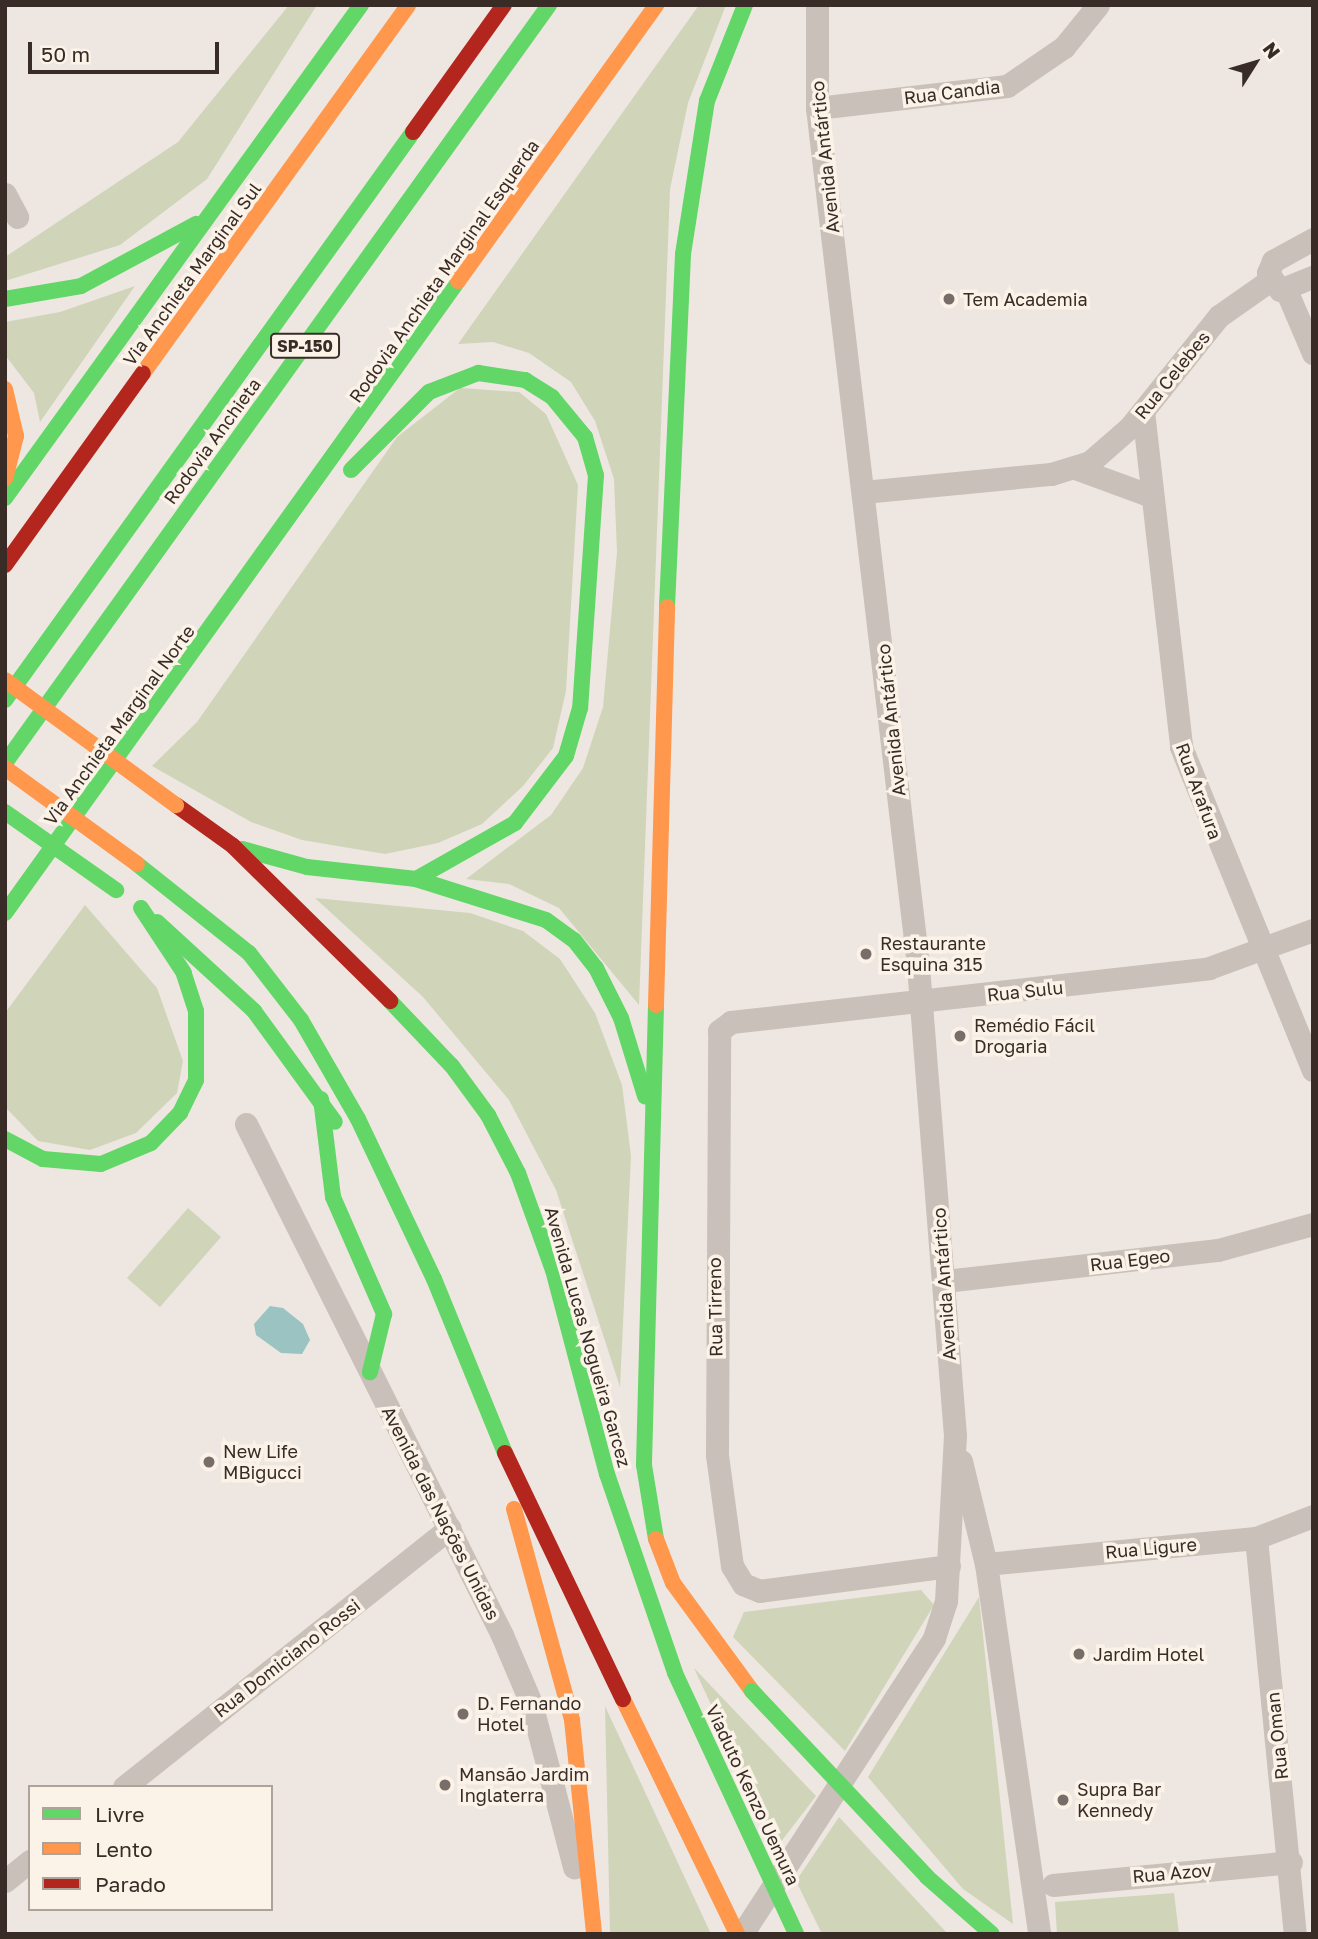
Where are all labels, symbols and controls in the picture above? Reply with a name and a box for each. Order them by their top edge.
scale bar [32,28,222,72]
north arrow [1220,28,1290,98]
text: N [1259,37,1286,63]
text: 50 m [41,41,90,67]
street label: Rua Candia [903,75,1001,109]
street label: Avenida Antártico [806,80,844,234]
street label: Rodovia Anchieta Marginal Esquerda [345,135,543,407]
street label: Via Anchieta Marginal Sul [118,178,266,370]
place label: Tem Academia [963,288,1088,310]
marker: Tem Academia [941,291,957,307]
street label: Rua Celebes [1130,327,1214,423]
road number: SP-150 [270,334,340,358]
street label: Rodovia Anchieta [159,374,265,508]
street label: Via Anchieta Marginal Norte [39,621,199,829]
street label: Avenida Antártico [872,643,910,797]
street label: Rua Arafura [1172,740,1226,842]
place label: Restaurante Esquina 315 [880,933,986,976]
marker: Restaurante Esquina 315 [858,946,874,962]
street label: Rua Sulu [986,976,1064,1006]
place label: Remédio Fácil Drogaria [974,1015,1095,1058]
marker: Remédio Fácil Drogaria [952,1028,968,1044]
street label: Avenida Lucas Nogueira Garcez [540,1204,636,1470]
street label: Avenida Antártico [928,1207,960,1361]
street label: Rua Egeo [1089,1244,1171,1276]
street label: Rua Tirreno [703,1257,727,1357]
street label: Avenida das Nações Unidas [378,1403,504,1623]
place label: New Life MBigucci [223,1441,302,1484]
marker: New Life MBigucci [201,1454,217,1470]
street label: Rua Ligure [1104,1533,1198,1563]
street label: Rua Domiciano Rossi [210,1594,364,1722]
place label: Jardim Hotel [1093,1643,1204,1665]
marker: Jardim Hotel [1071,1646,1087,1662]
street label: Rua Oman [1262,1691,1292,1781]
place label: D. Fernando Hotel [477,1693,581,1736]
street label: Viaduto Kenzo Uemura [702,1701,804,1889]
marker: D. Fernando Hotel [455,1706,471,1722]
place label: Mansão Jardim Inglaterra [459,1764,590,1806]
marker: Mansão Jardim Inglaterra [437,1777,453,1793]
place label: Supra Bar Kennedy [1077,1779,1161,1822]
legend [28,1785,273,1911]
marker: Supra Bar Kennedy [1055,1792,1071,1808]
text: Livre [95,1801,145,1827]
text: Lento [95,1836,153,1862]
street label: Rua Azov [1132,1859,1212,1887]
text: Parado [95,1871,166,1897]

